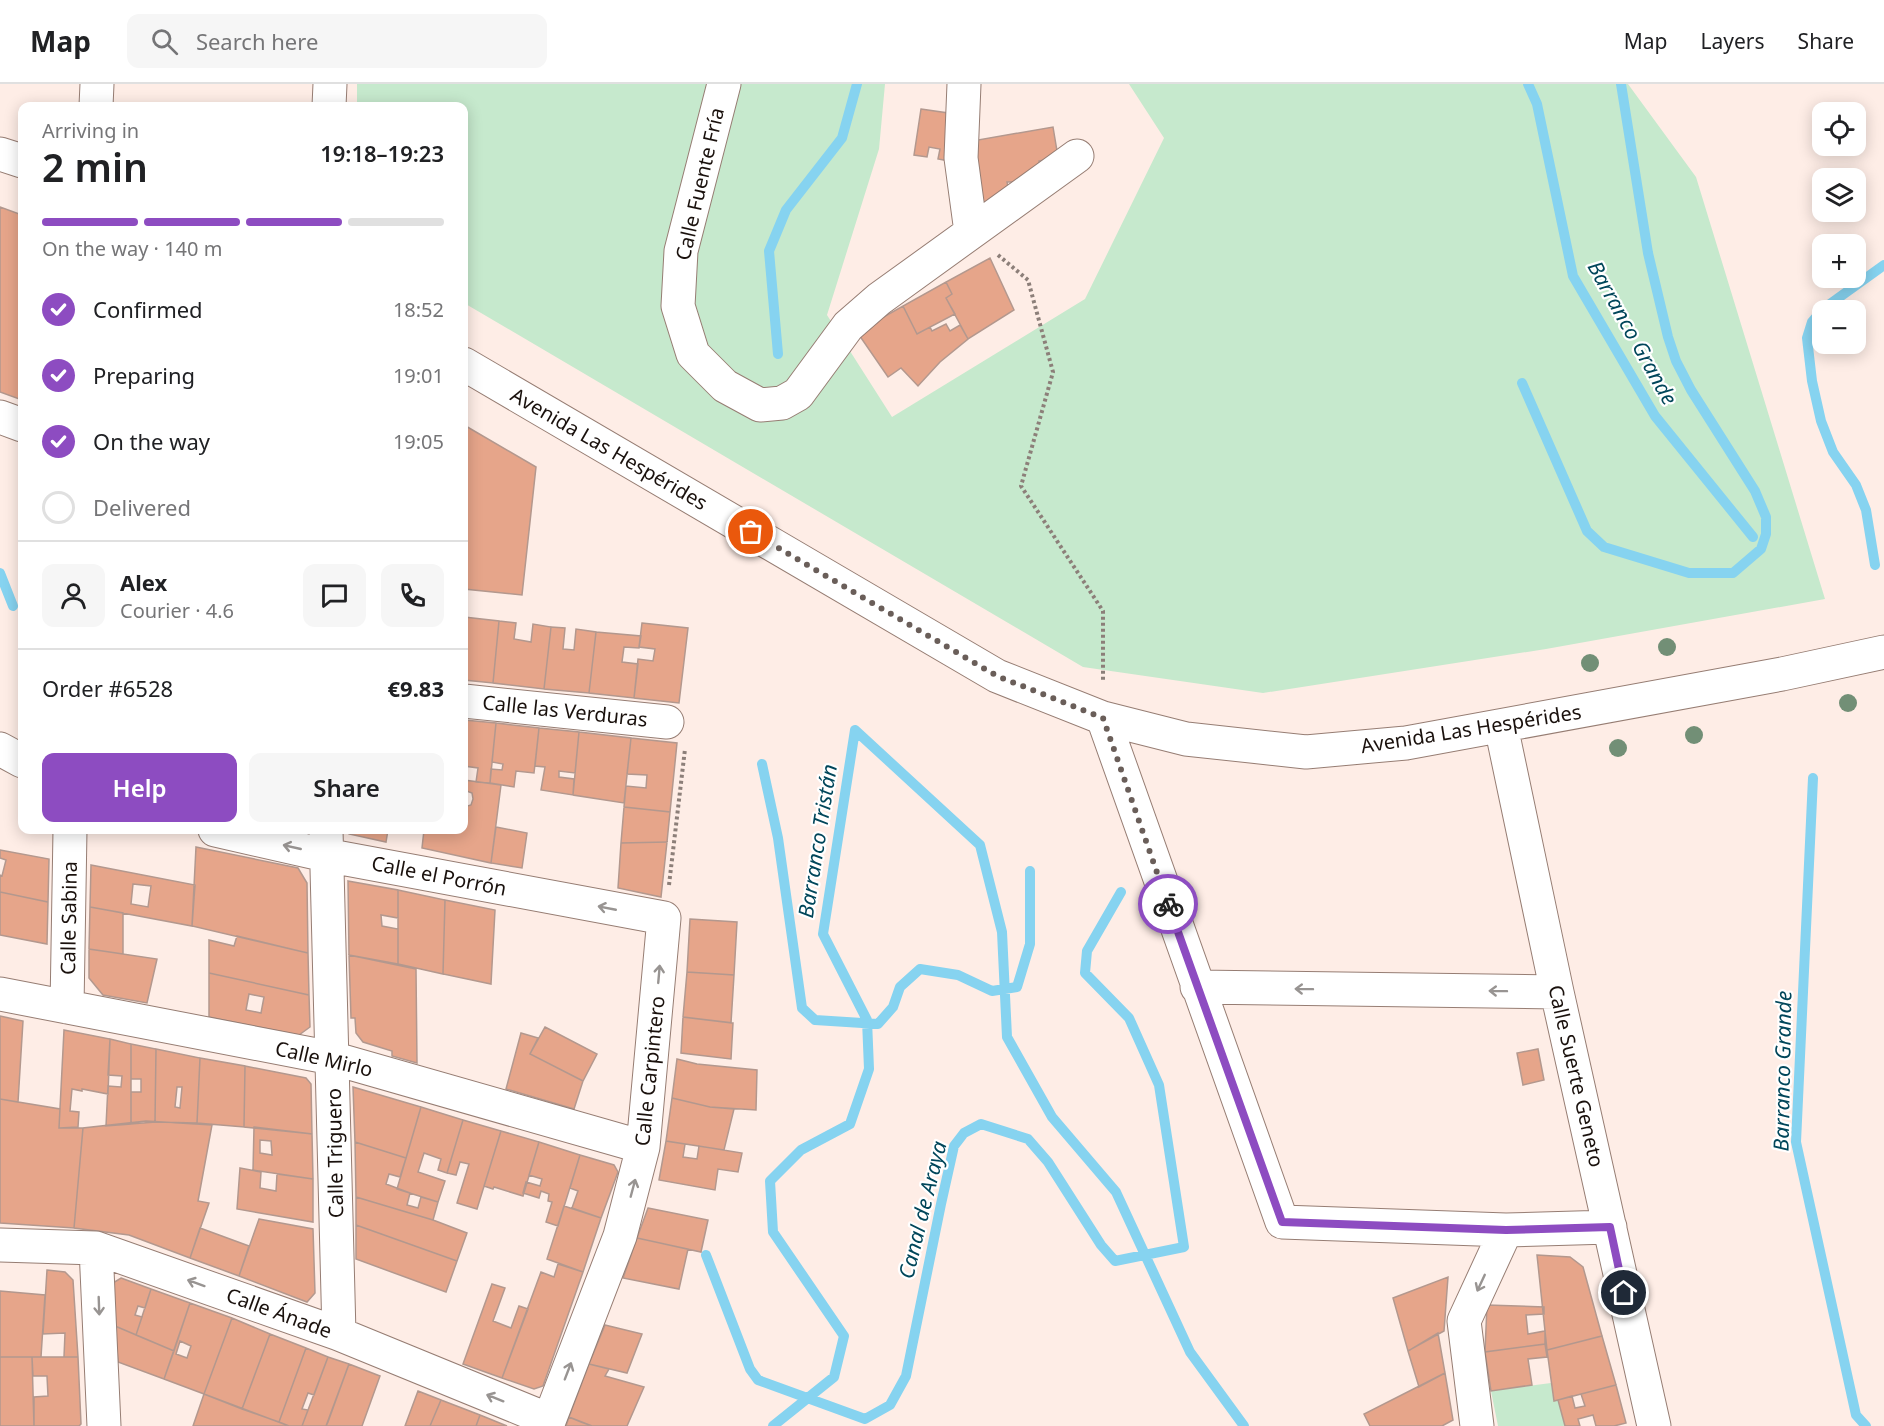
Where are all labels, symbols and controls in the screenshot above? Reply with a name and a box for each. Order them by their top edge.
search box [127,14,547,68]
text: Map [30,22,91,60]
icon: search [148,25,181,58]
text: Search here [196,26,318,56]
text: Map [1624,27,1668,55]
text: Layers [1701,27,1765,55]
text: Share [1798,27,1854,55]
map controls [1812,102,1866,354]
button: locate [1812,102,1866,156]
street label: Calle Fuente Fría [669,105,730,263]
text: Arriving in [42,117,139,144]
text: 19:18–19:23 [320,138,444,168]
text: 2 min [42,140,148,193]
button: layers [1812,168,1866,222]
button: + [1812,234,1866,288]
text: On the way · 140 m [42,235,222,262]
water label: Barranco Grande [1582,255,1684,410]
icon: check [42,293,75,326]
text: Confirmed [93,294,203,324]
text: 18:52 [393,296,444,323]
button: − [1812,300,1866,354]
icon: check [42,359,75,392]
text: Preparing [93,360,195,390]
text: 19:01 [393,362,444,389]
street label: Avenida Las Hespérides [506,381,712,516]
icon: check [42,425,75,458]
text: On the way [93,426,210,456]
text: 19:05 [393,428,444,455]
text: Delivered [93,492,191,522]
pin [725,506,776,557]
icon: bag [734,515,767,548]
button: person [42,564,105,627]
button: chat [303,564,366,627]
button: phone [381,564,444,627]
text: Alex [120,567,167,597]
text: Courier · 4.6 [120,597,234,624]
text: Order #6528 [42,673,173,703]
text: €9.83 [387,673,444,703]
street label: Calle las Verduras [481,688,649,733]
street label: Avenida Las Hespérides [1359,698,1583,759]
button: Help [42,753,237,822]
button: Share [249,753,444,822]
water label: Barranco Tristán [791,762,843,920]
one-way arrow [282,841,301,853]
street label: Calle el Porrón [369,849,509,902]
street label: Calle Sabina [54,861,83,975]
courier [1138,874,1198,934]
icon: bike [1152,888,1185,921]
one-way arrow [598,902,617,913]
one-way arrow [654,964,665,984]
street label: Calle Suerte Geneto [1542,982,1611,1170]
one-way arrow [1294,983,1314,994]
one-way arrow [1489,985,1509,997]
water label: Barranco Grande [1767,990,1797,1152]
street label: Calle Carpintero [628,994,671,1147]
street label: Calle Mirlo [273,1034,376,1083]
street label: Calle Triguero [320,1088,349,1218]
water label: Canal de Araya [891,1138,953,1281]
one-way arrow [627,1179,639,1198]
pin [1598,1267,1649,1318]
one-way arrow [1475,1273,1487,1291]
one-way arrow [187,1276,206,1287]
icon: home [1607,1276,1640,1309]
street label: Calle Ánade [223,1281,336,1344]
one-way arrow [93,1296,104,1316]
one-way arrow [563,1363,574,1381]
one-way arrow [487,1392,505,1403]

